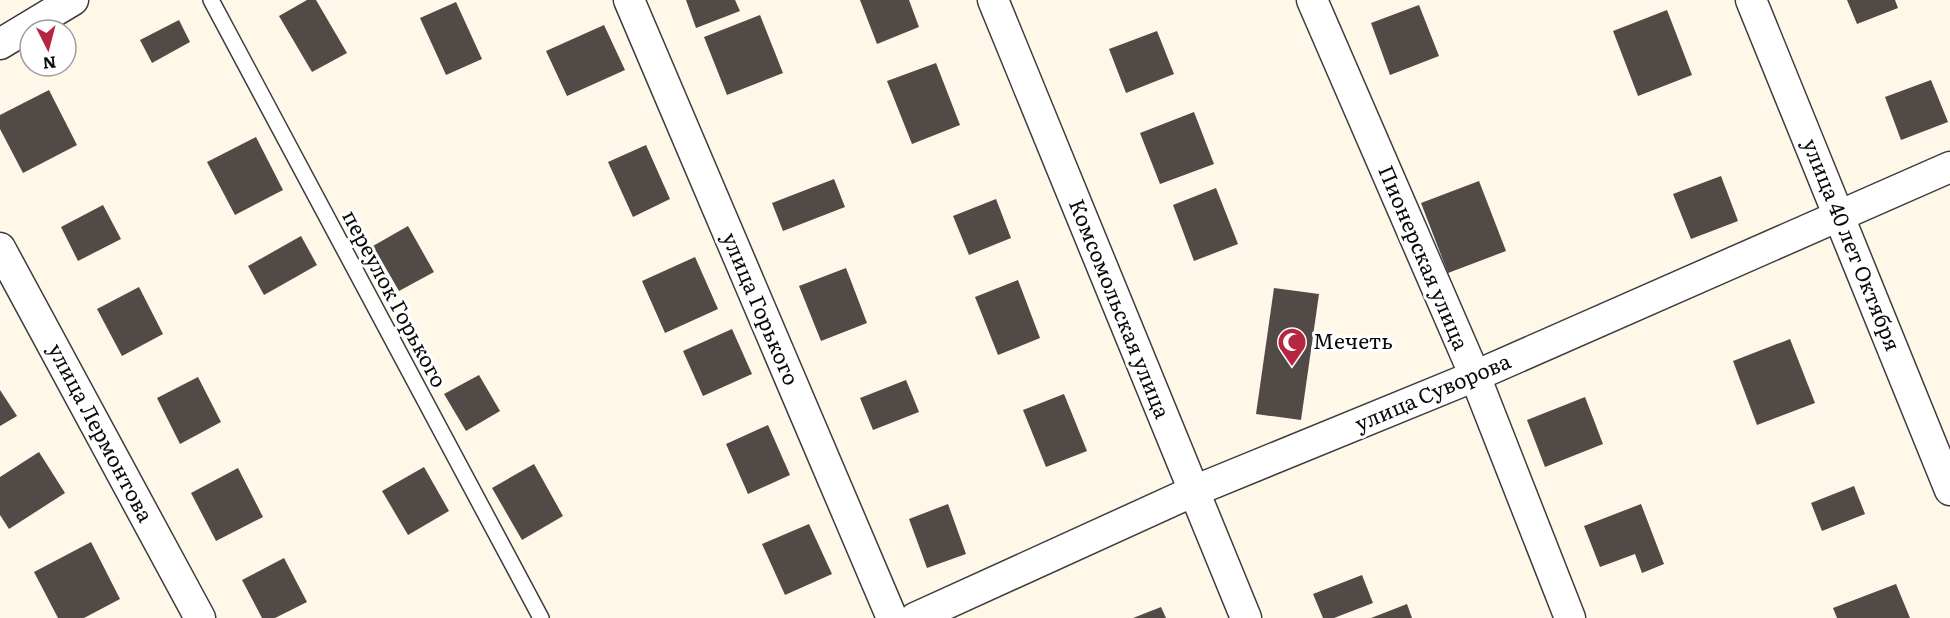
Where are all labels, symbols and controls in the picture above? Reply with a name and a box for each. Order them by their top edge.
north arrow [18,18,78,78]
text: N [42,51,58,77]
street label: улица 40 лет Октября [1796,133,1910,355]
street label: Пионерская улица [1372,160,1479,355]
street label: Комсомольская улица [1063,194,1180,423]
street label: переулок Горького [336,203,456,392]
street label: улица Горького [716,227,809,389]
place label: Мечеть [1313,324,1393,355]
mosque icon: Мечеть [1276,326,1308,368]
street label: улица Лермонтова [42,337,163,527]
street label: улица Суворова [1349,344,1516,438]

